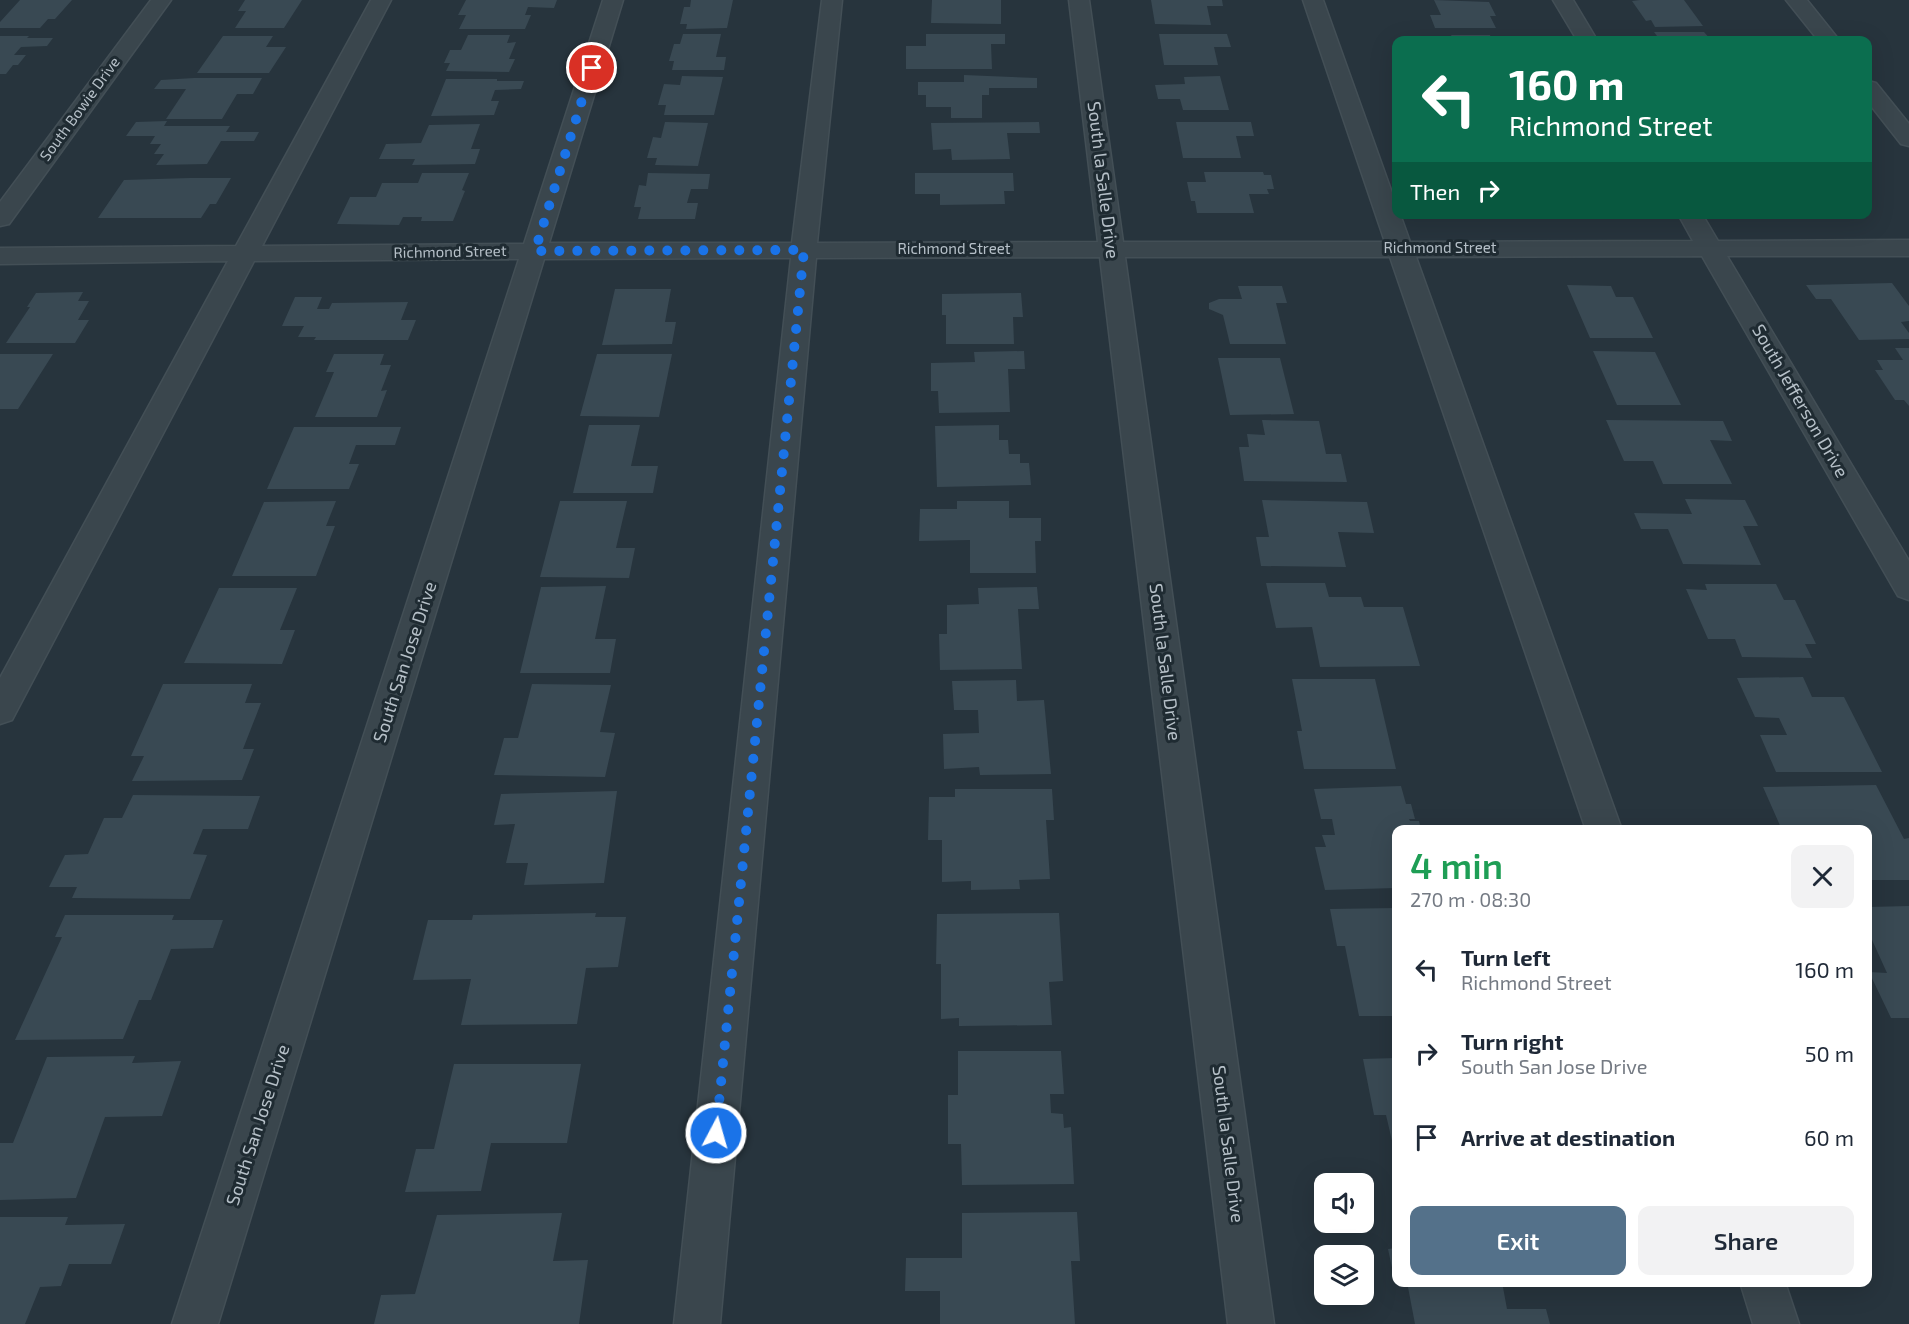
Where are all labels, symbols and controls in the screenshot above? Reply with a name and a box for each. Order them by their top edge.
pin [566,42,617,93]
icon: arrive [575,51,608,84]
street label: South Bowie Drive [35,53,123,164]
text: 160 m [1509,58,1625,108]
icon: left [1410,60,1488,138]
street label: South la Salle Drive [1083,100,1125,260]
text: Richmond Street [1509,109,1712,141]
icon: right [1472,174,1505,207]
text: Then [1410,178,1460,204]
street label: Richmond Street [1383,238,1497,256]
street label: Richmond Street [897,239,1011,257]
street label: Richmond Street [393,241,507,261]
street label: South Jefferson Drive [1748,320,1854,481]
street label: South San Jose Drive [368,578,440,745]
street label: South la Salle Drive [1145,582,1187,742]
text: 4 min [1410,843,1503,886]
button: close [1791,845,1854,908]
text: 270 m · 08:30 [1410,887,1531,911]
text: Turn left [1461,944,1550,970]
icon: left [1410,953,1443,986]
text: 160 m [1795,956,1854,982]
text: Richmond Street [1461,970,1612,994]
text: Turn right [1461,1028,1563,1054]
icon: right [1410,1037,1443,1070]
text: 50 m [1805,1040,1854,1066]
street label: South San Jose Drive [221,1041,293,1208]
text: South San Jose Drive [1461,1054,1648,1078]
street label: South la Salle Drive [1208,1064,1250,1224]
position arrow [684,1101,748,1165]
icon: arrive [1410,1121,1443,1154]
text: Arrive at destination [1461,1124,1675,1150]
text: 60 m [1804,1124,1854,1150]
map controls [1314,1173,1374,1305]
button: sound [1314,1173,1374,1233]
button: Exit [1410,1206,1626,1275]
button: Share [1638,1206,1854,1275]
button: layers [1314,1245,1374,1305]

